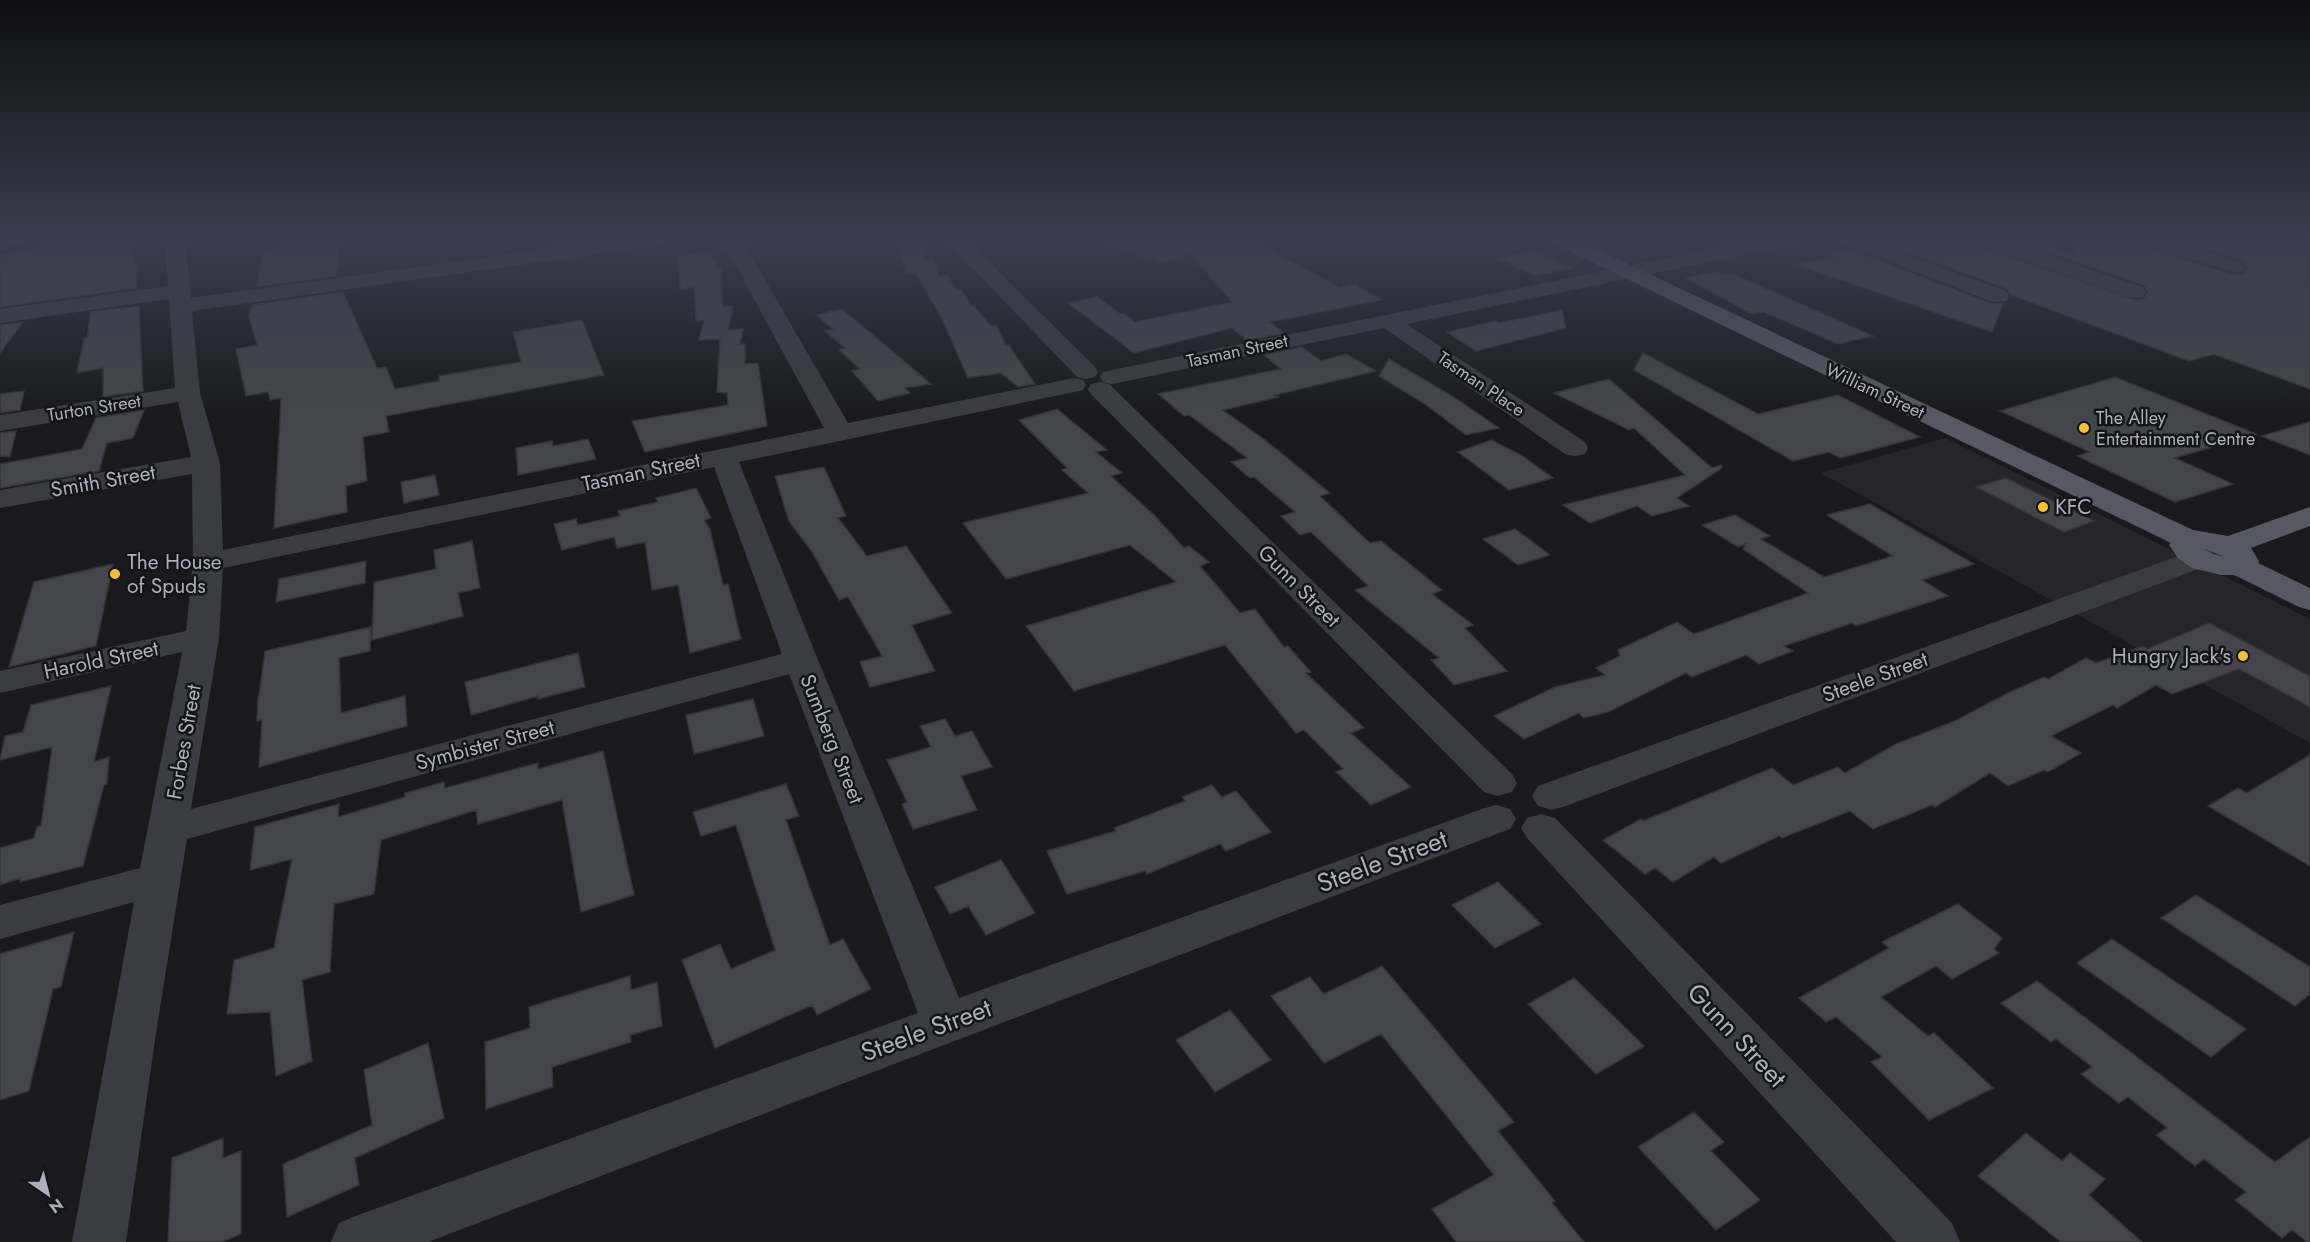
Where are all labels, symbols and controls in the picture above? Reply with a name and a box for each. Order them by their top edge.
street label: Tasman Street [1184,327,1291,374]
street label: Tasman Place [1432,345,1530,423]
street label: William Street [1821,357,1929,426]
street label: Turton Street [45,388,143,428]
place label: The Alley Entertainment Centre [2096,405,2255,452]
marker: The Alley Entertainment Centre [2077,421,2091,435]
street label: Tasman Street [579,445,703,499]
street label: Smith Street [48,457,158,505]
place label: KFC [2055,492,2092,522]
marker: KFC [2036,500,2050,514]
street label: Gunn Street [1251,538,1347,634]
place label: The House of Spuds [127,547,222,601]
marker: The House of Spuds [108,567,122,581]
street label: Harold Street [41,633,161,687]
place label: Hungry Jack's [2112,641,2231,671]
street label: Steele Street [1818,644,1932,710]
marker: Hungry Jack's [2236,649,2250,663]
street label: Sumberg Street [792,670,872,808]
street label: Forbes Street [159,682,209,802]
street label: Symbister Street [412,712,558,778]
street label: Steele Street [1311,820,1453,902]
street label: Gunn Street [1678,974,1796,1096]
street label: Steele Street [855,989,997,1071]
north arrow [18,1164,78,1224]
text: N [45,1193,68,1219]

